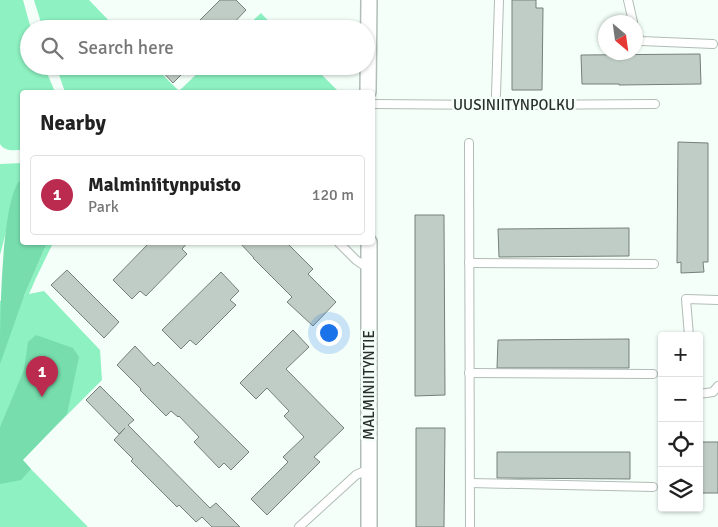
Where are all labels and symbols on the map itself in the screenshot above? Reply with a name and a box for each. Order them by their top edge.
north arrow [598,15,643,60]
street label: UUSINIITYNPOLKU [453,96,575,114]
your location [316,320,342,346]
street label: MALMINIITYNTIE [360,330,378,440]
pin: 1 [26,356,58,397]

